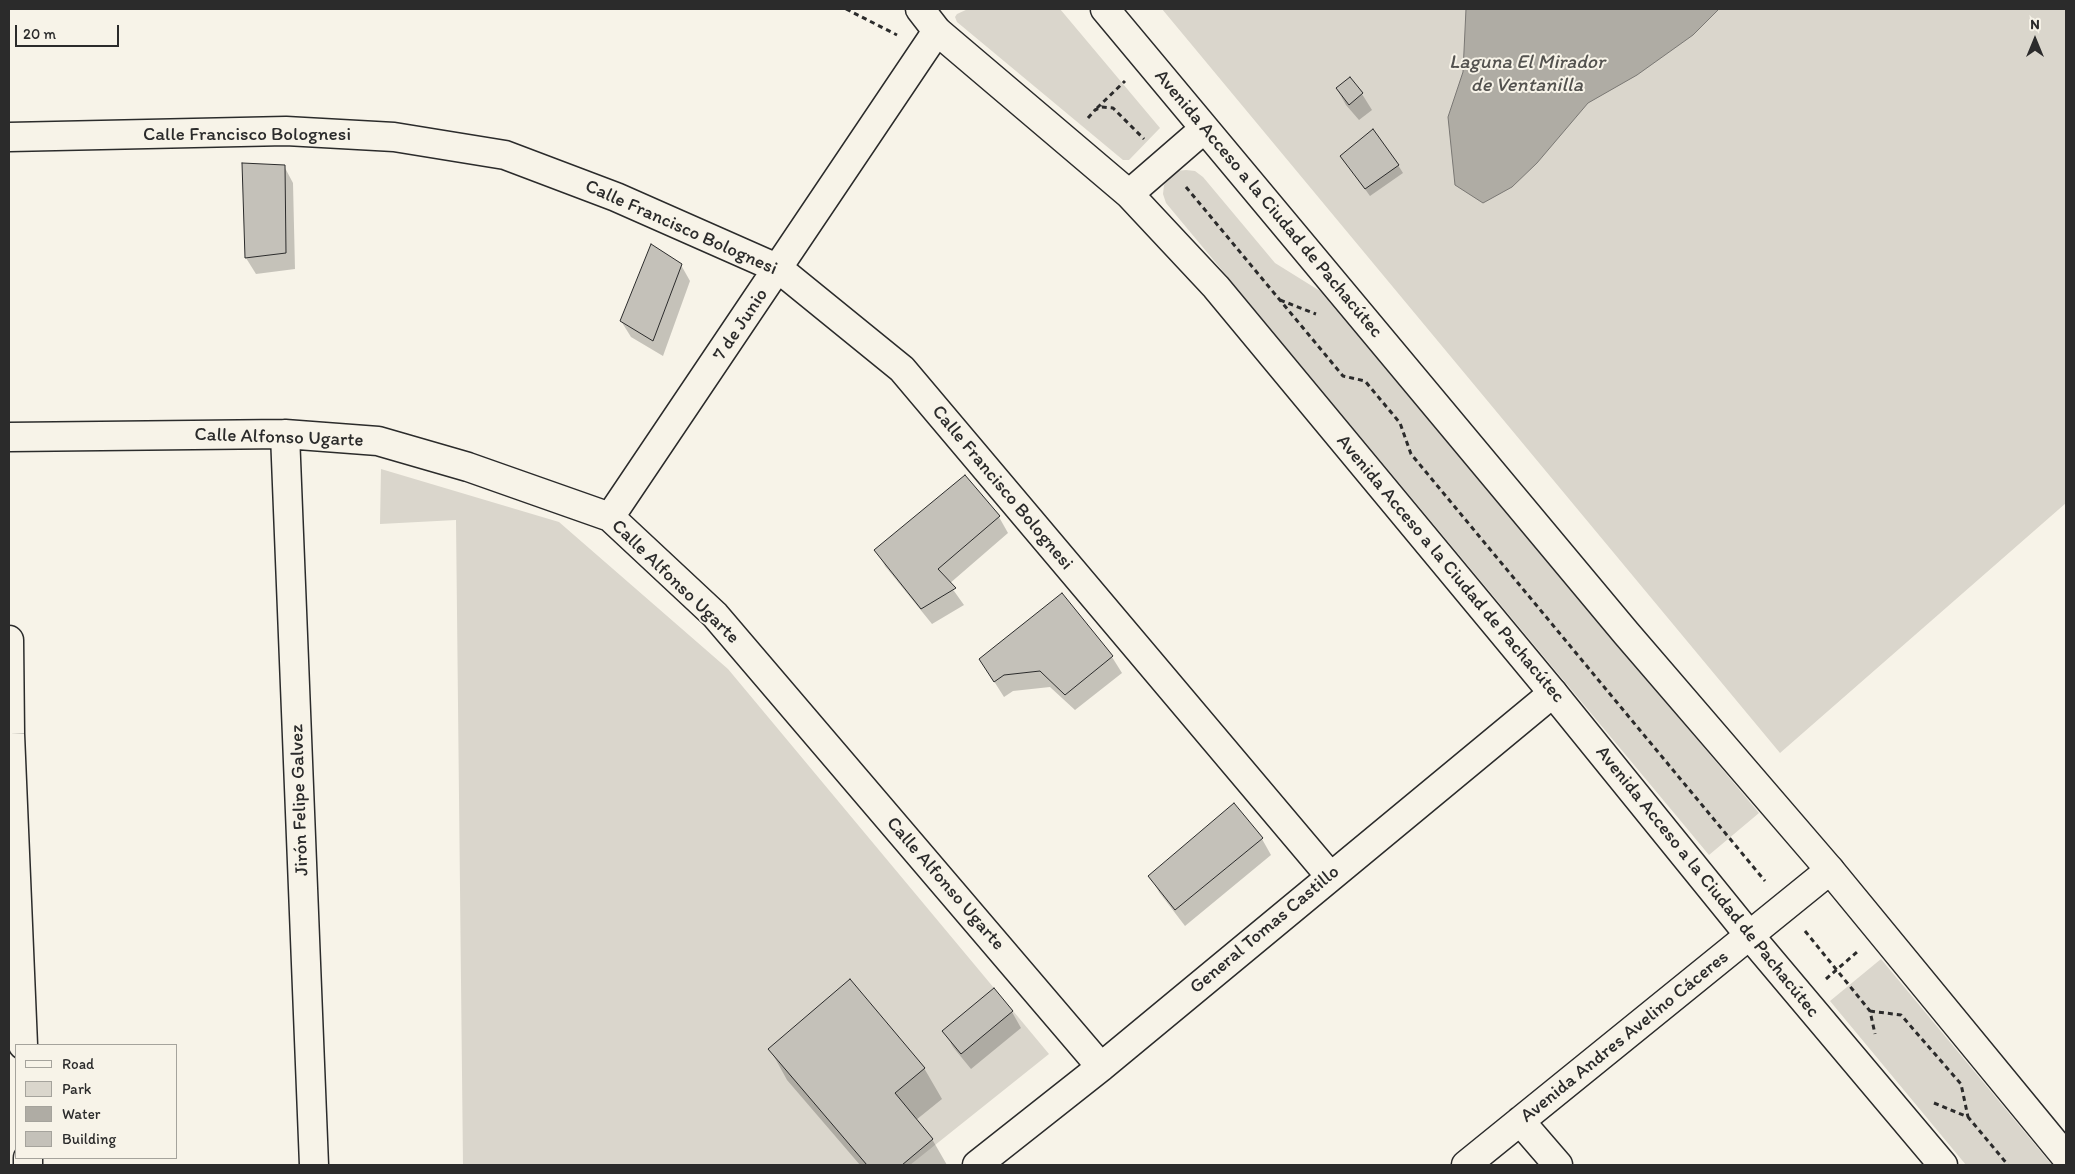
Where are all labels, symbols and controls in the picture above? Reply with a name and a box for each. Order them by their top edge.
scale bar [18,15,121,47]
north arrow [2010,15,2060,65]
text: N [2030,16,2040,33]
text: 20 m [23,25,56,43]
water label: Laguna El Mirador de Ventanilla [1449,51,1605,98]
street label: Avenida Acceso a la Ciudad de Pachacútec [1149,65,1387,343]
street label: Calle Francisco Bolognesi [143,124,351,146]
street label: Calle Francisco Bolognesi [581,175,781,281]
street label: 7 de Junio [709,284,773,366]
street label: Calle Francisco Bolognesi [926,401,1078,575]
street label: Calle Alfonso Ugarte [194,424,364,452]
street label: Avenida Acceso a la Ciudad de Pachacútec [1331,430,1569,708]
street label: Calle Alfonso Ugarte [606,515,744,649]
street label: Jirón Felipe Galvez [286,724,314,876]
street label: Avenida Acceso a la Ciudad de Pachacútec [1590,742,1824,1022]
street label: Calle Alfonso Ugarte [881,813,1009,955]
street label: General Tomas Castillo [1186,861,1344,999]
street label: Avenida Andres Avelino Cáceres [1516,946,1734,1128]
legend [15,1044,178,1159]
text: Road [62,1055,94,1073]
text: Park [62,1080,92,1098]
text: Water [62,1105,100,1123]
text: Building [62,1130,116,1148]

